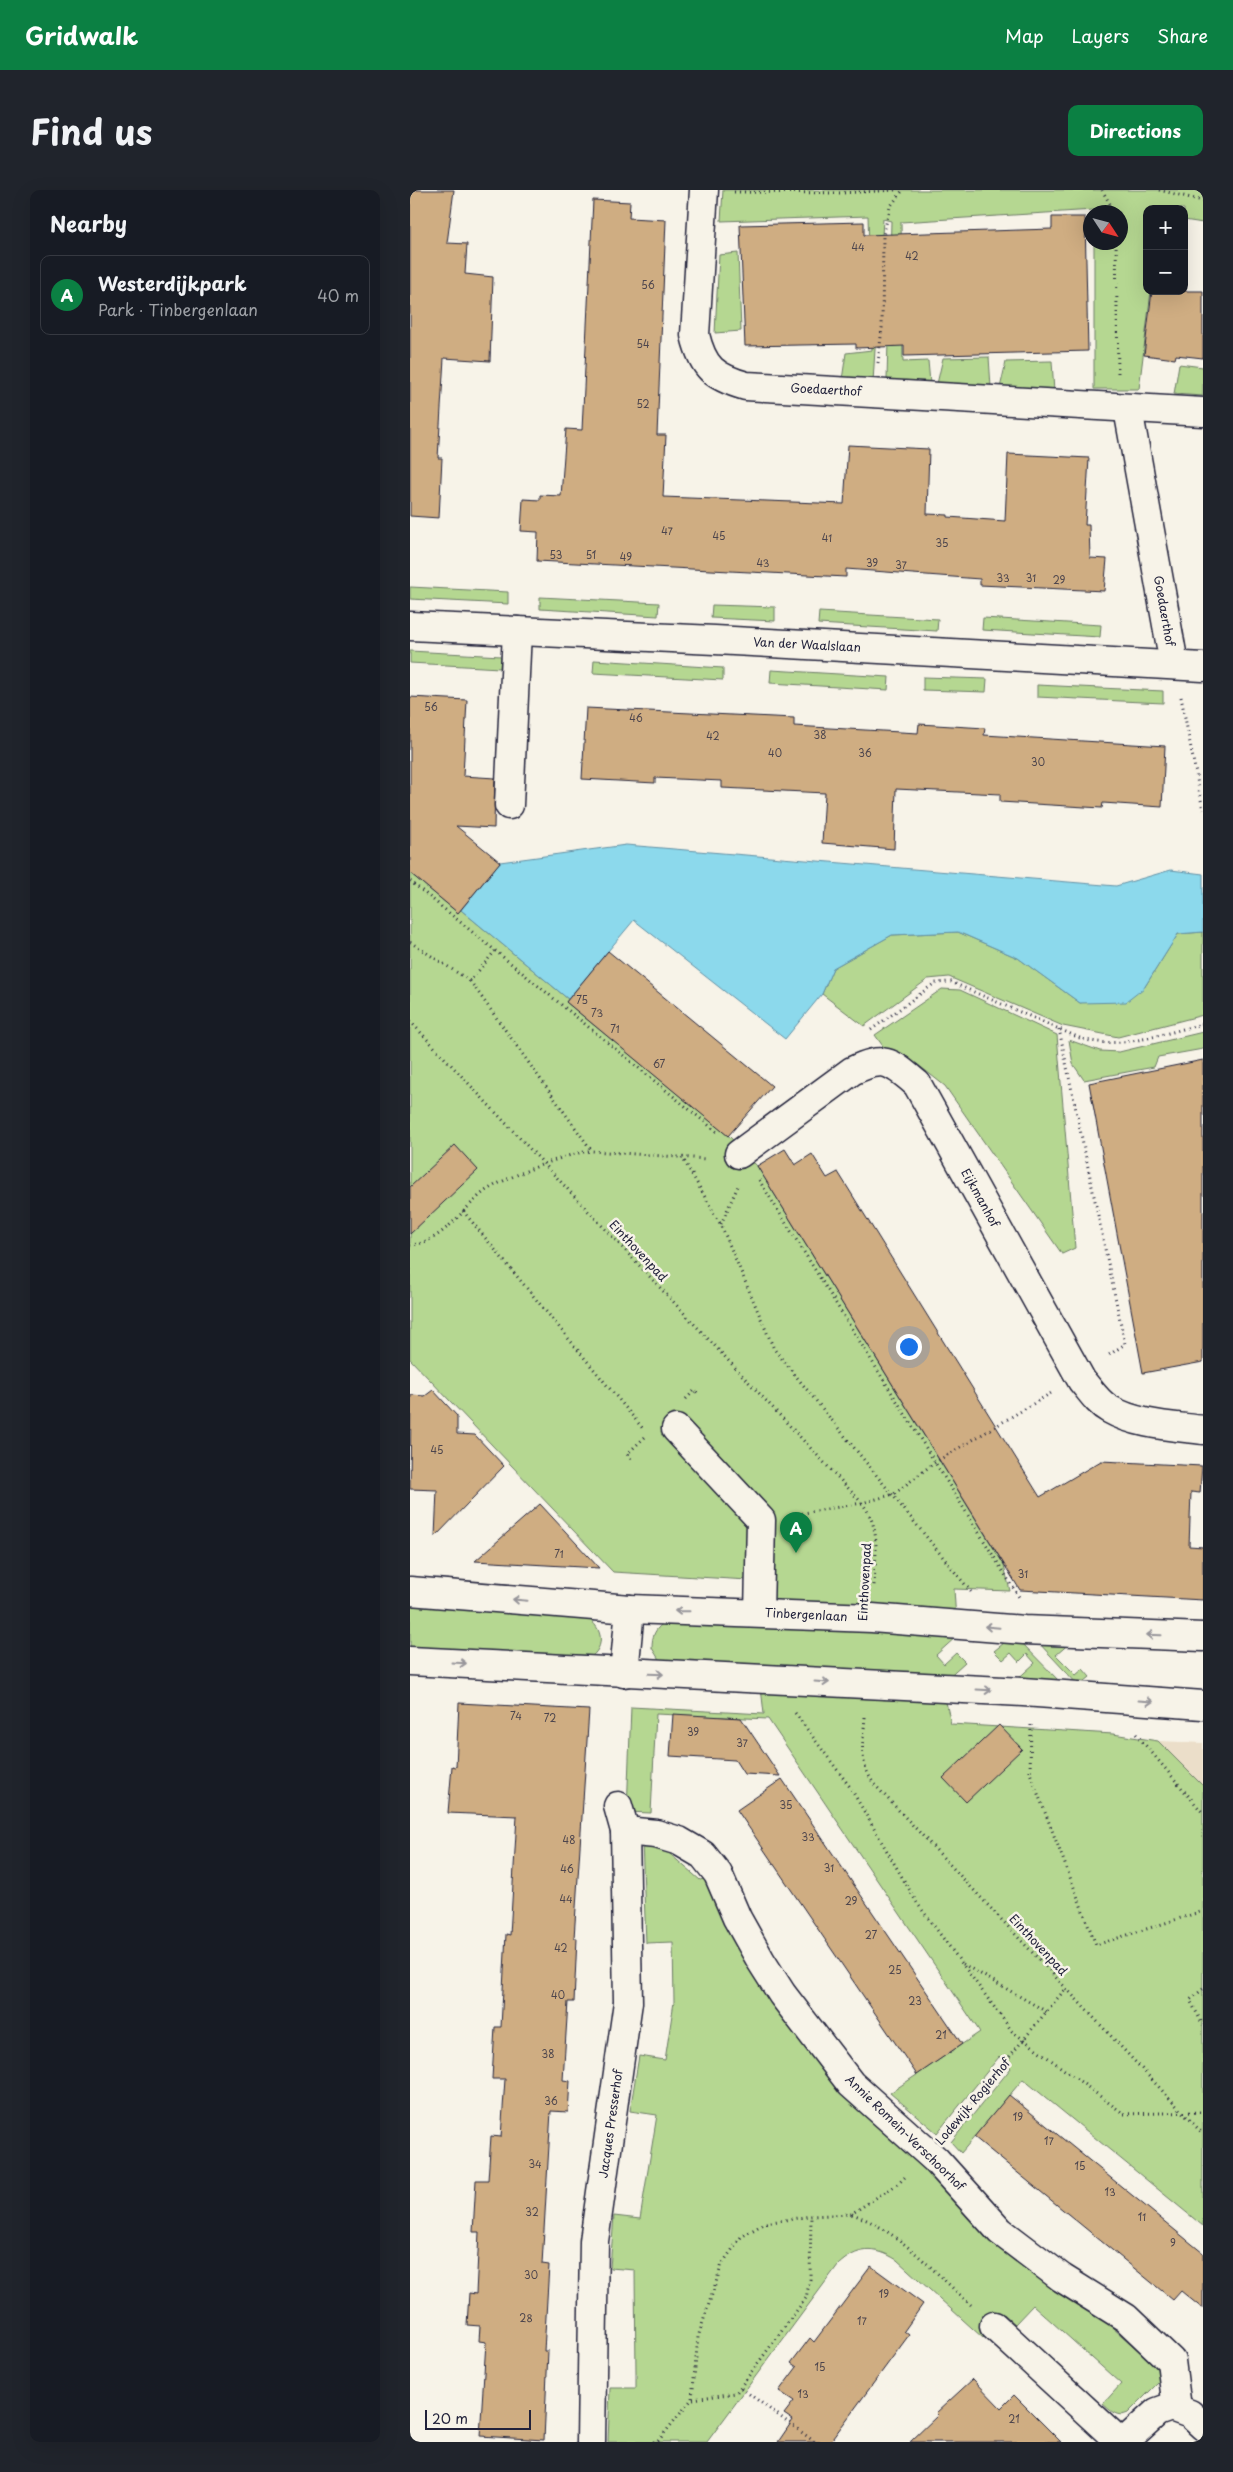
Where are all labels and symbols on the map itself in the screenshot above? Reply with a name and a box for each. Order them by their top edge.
north arrow [1083,205,1128,250]
house number: 44 [851,239,865,254]
house number: 42 [905,248,919,263]
house number: 56 [641,277,655,292]
house number: 54 [636,336,650,351]
street label: Goedaerthof [790,378,863,400]
house number: 52 [636,396,650,411]
house number: 47 [661,523,674,538]
house number: 45 [713,528,725,543]
house number: 41 [822,530,832,545]
house number: 35 [936,535,948,550]
house number: 53 [550,547,562,562]
house number: 51 [586,547,596,562]
house number: 49 [620,549,632,564]
house number: 43 [757,555,770,570]
house number: 39 [866,555,878,570]
house number: 37 [895,557,908,572]
house number: 33 [996,570,1010,585]
house number: 31 [1026,570,1036,585]
house number: 29 [1053,572,1066,587]
street label: Goedaerthof [1150,574,1180,649]
street label: Van der Waalslaan [753,632,861,656]
house number: 56 [424,699,438,714]
house number: 46 [629,710,643,725]
house number: 38 [814,727,826,742]
house number: 42 [706,728,720,743]
house number: 40 [768,745,782,760]
house number: 36 [858,745,872,760]
house number: 30 [1031,754,1045,769]
house number: 75 [576,992,588,1007]
house number: 73 [591,1005,603,1020]
house number: 71 [610,1021,620,1036]
house number: 67 [653,1056,665,1071]
street label: Eijkmanhof [957,1165,1005,1231]
street label: Einthovenpad [606,1216,672,1286]
your location [896,1334,922,1360]
house number: 45 [431,1442,443,1457]
pin: A [780,1512,812,1553]
street label: Einthovenpad [853,1542,875,1621]
house number: 71 [554,1546,564,1561]
house number: 31 [1018,1566,1028,1581]
one-way arrow [512,1596,528,1605]
street label: Tinbergenlaan [764,1603,848,1625]
one-way arrow [674,1606,690,1615]
one-way arrow [984,1622,1000,1632]
one-way arrow [1147,1630,1163,1640]
one-way arrow [450,1658,466,1667]
one-way arrow [648,1669,664,1679]
one-way arrow [814,1678,830,1687]
one-way arrow [976,1686,992,1695]
one-way arrow [1138,1697,1154,1706]
house number: 74 [510,1708,522,1723]
house number: 72 [544,1710,556,1725]
house number: 39 [687,1724,699,1739]
house number: 37 [736,1735,749,1750]
house number: 35 [780,1797,792,1812]
house number: 33 [801,1829,815,1844]
house number: 48 [563,1832,575,1847]
house number: 31 [824,1860,834,1875]
house number: 46 [560,1861,574,1876]
house number: 44 [559,1891,573,1906]
house number: 29 [845,1893,858,1908]
street label: Einthovenpad [1006,1910,1072,1980]
house number: 27 [865,1927,878,1942]
house number: 42 [554,1940,568,1955]
house number: 25 [888,1962,902,1977]
house number: 40 [551,1987,565,2002]
house number: 23 [908,1993,922,2008]
house number: 21 [935,2027,947,2042]
house number: 38 [542,2046,554,2061]
street label: Lodewijk Rogierhof [930,2053,1015,2149]
street label: Jacques Presserhof [593,2067,627,2179]
street label: Annie Romein-Verschoorhof [842,2070,971,2195]
house number: 36 [544,2093,558,2108]
house number: 19 [1013,2109,1023,2124]
house number: 17 [1044,2133,1055,2148]
house number: 34 [528,2156,542,2171]
house number: 15 [1075,2158,1085,2173]
house number: 13 [1104,2184,1116,2199]
house number: 32 [525,2204,539,2219]
house number: 11 [1138,2209,1146,2224]
house number: 9 [1170,2235,1176,2250]
house number: 30 [524,2267,538,2282]
house number: 19 [879,2286,889,2301]
house number: 28 [519,2310,533,2325]
house number: 17 [857,2313,868,2328]
house number: 15 [815,2359,825,2374]
house number: 13 [797,2386,809,2401]
scale bar [425,2407,531,2430]
house number: 21 [1008,2411,1020,2426]

